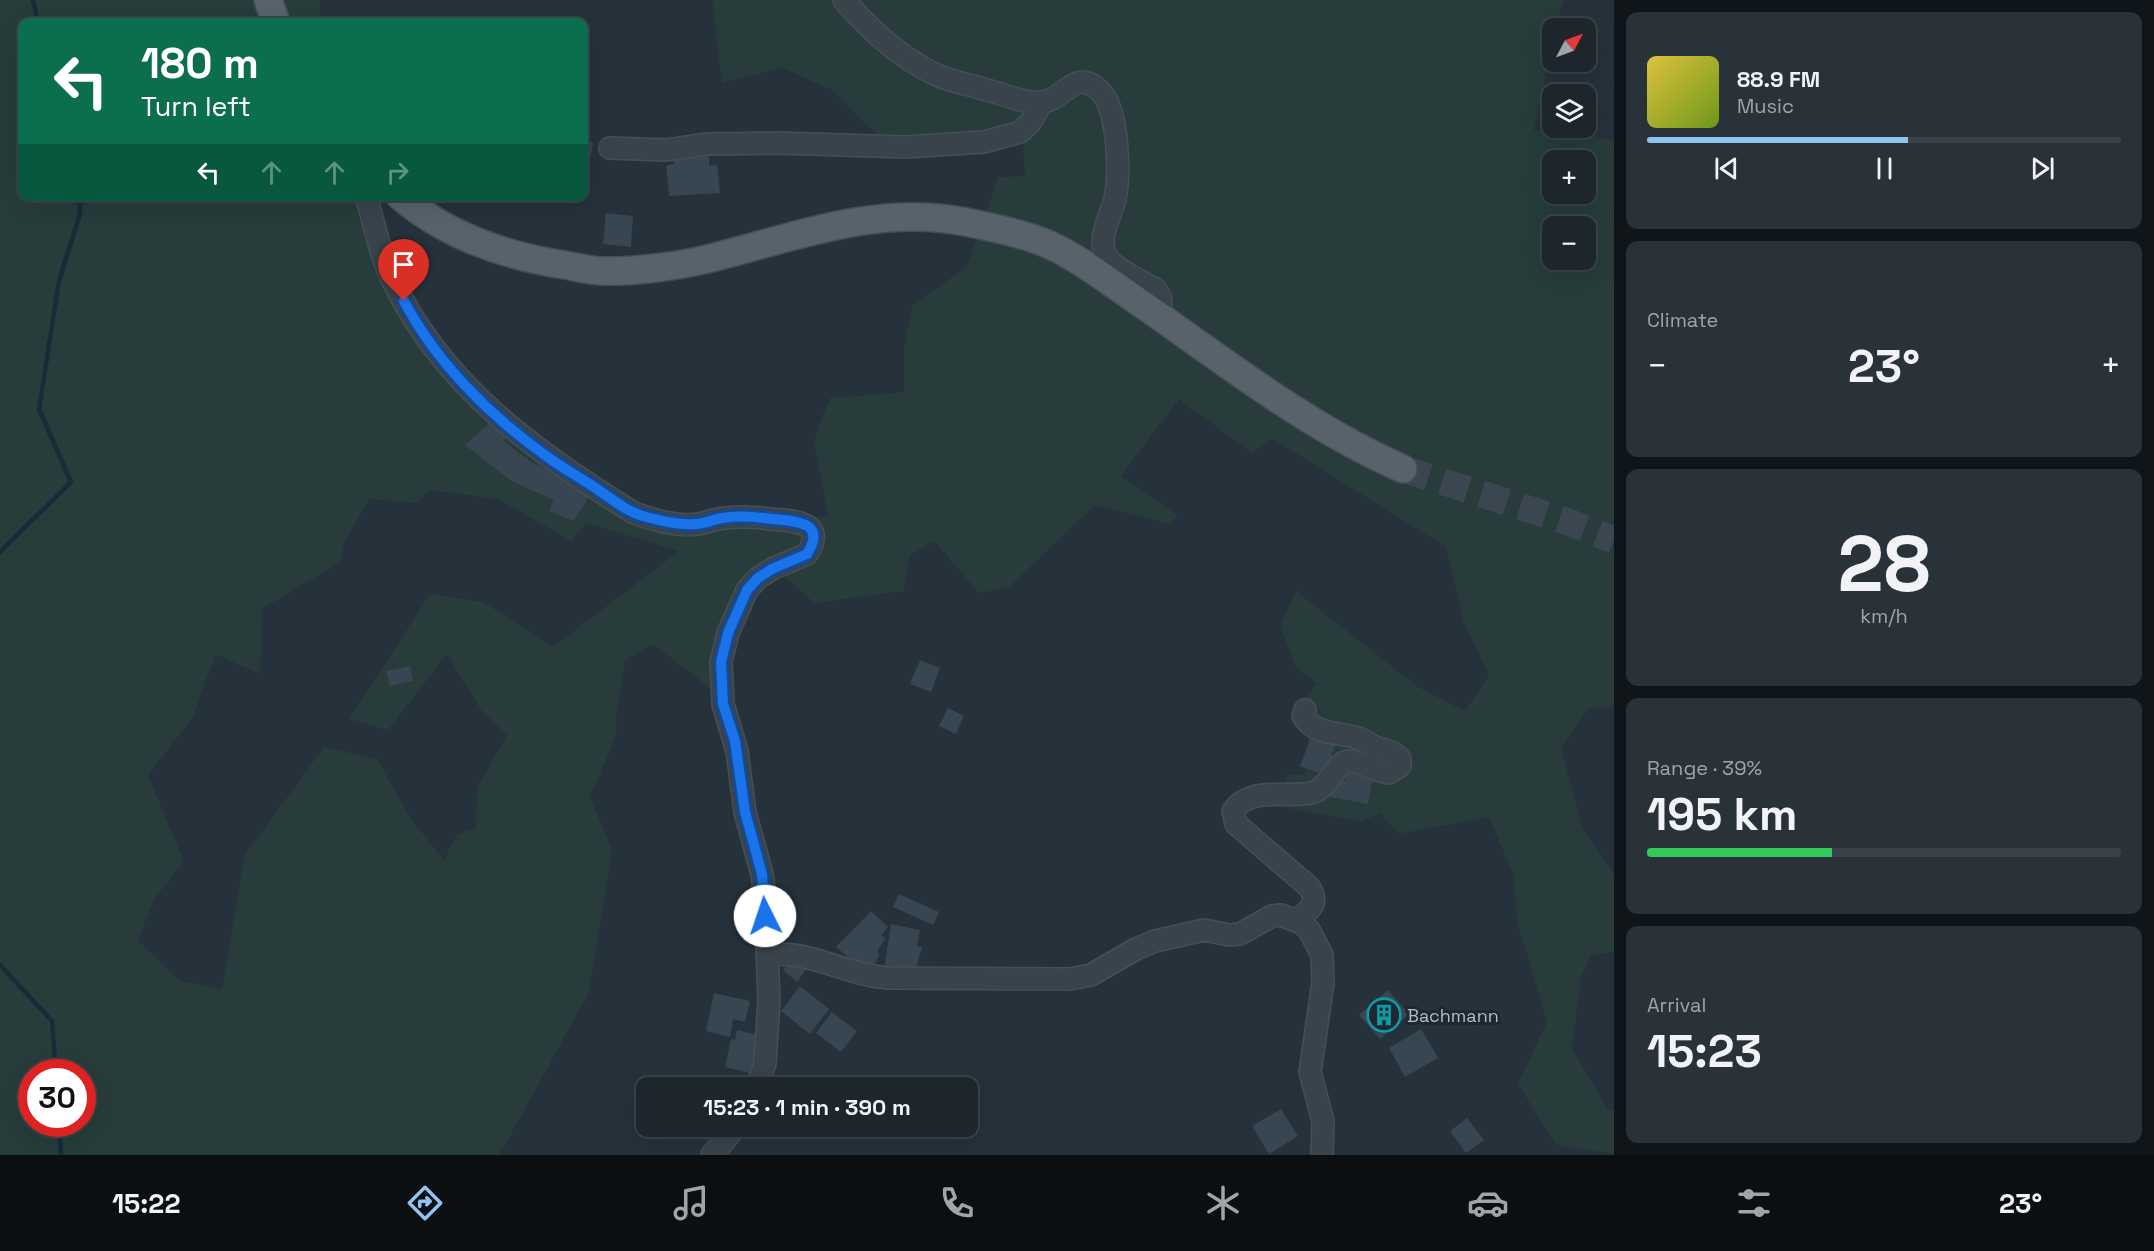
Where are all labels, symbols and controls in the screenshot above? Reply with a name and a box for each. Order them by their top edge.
north arrow [1542,18,1596,72]
map controls [1542,18,1596,270]
text: 180 m [141,37,259,90]
icon: left [42,42,120,120]
text: 88.9 FM [1737,65,1820,93]
button: layers [1542,84,1596,138]
text: Turn left [141,89,251,124]
text: Music [1737,93,1794,119]
button: + [1542,150,1596,204]
icon: previous [1710,152,1743,185]
icon: pause [1868,152,1901,185]
icon: next [2026,152,2059,185]
icon: left [192,156,225,189]
icon: ahead [255,156,288,189]
icon: ahead [318,156,351,189]
icon: right [381,156,414,189]
button: − [1542,216,1596,270]
pin [378,239,429,301]
icon: arrive [387,248,420,281]
text: Climate [1647,307,1718,333]
text: 23° [1848,338,1920,395]
text: − [1647,345,1667,387]
text: + [2101,345,2121,387]
text: 28 [1837,514,1931,614]
text: km/h [1860,603,1908,629]
text: Range · 39% [1647,755,1762,781]
text: 195 km [1647,786,1797,843]
position arrow [733,884,797,948]
text: Arrival [1647,992,1706,1018]
building icon: Bachmann [1366,997,1402,1033]
place label: Bachmann [1407,1004,1499,1027]
text: 15:23 [1647,1023,1762,1080]
speed limit sign: 30 [18,1059,96,1137]
text: 15:23 · 1 min · 390 m [703,1093,911,1121]
icon: directions [404,1182,446,1224]
icon: music [670,1182,712,1224]
icon: phone [936,1182,978,1224]
icon: climate [1202,1182,1244,1224]
icon: car [1467,1182,1509,1224]
icon: filters [1733,1182,1775,1224]
text: 15:22 [112,1186,180,1221]
text: 23° [1999,1186,2042,1221]

